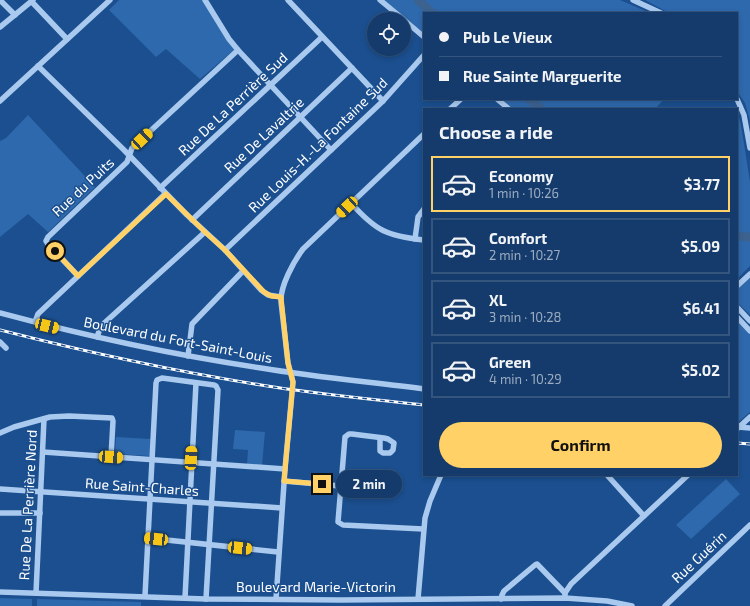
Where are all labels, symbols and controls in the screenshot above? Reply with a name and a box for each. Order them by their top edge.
map controls [367,12,411,56]
button: locate [367,12,411,56]
text: Pub Le Vieux [463,28,552,46]
street label: Rue De La Perrière Sud [175,49,291,159]
text: Rue Sainte Marguerite [463,67,622,85]
street label: Rue Louis-H.-La Fontaine Sud [245,74,391,216]
street label: Rue De Lavaltrie [220,93,307,176]
text: Choose a ride [439,121,553,143]
car [129,126,155,152]
street label: Rue du Puits [48,154,117,220]
icon: car [441,166,477,202]
text: Economy [489,167,554,185]
text: $3.77 [684,175,720,193]
text: 1 min · 10:26 [489,185,559,201]
car [334,194,360,220]
icon: car [441,228,477,264]
text: Comfort [489,229,547,247]
text: $5.09 [681,237,720,255]
route start [46,242,64,260]
text: 2 min · 10:27 [489,247,560,263]
icon: car [441,290,477,326]
text: XL [489,291,507,309]
text: $6.41 [683,299,720,317]
text: 3 min · 10:28 [489,309,561,325]
street label: Boulevard du Fort-Saint-Louis [82,313,274,366]
car [34,317,60,335]
icon: car [441,352,477,388]
text: Green [489,353,531,371]
text: $5.02 [681,361,720,379]
text: 4 min · 10:29 [489,371,562,387]
button: Confirm [439,422,722,468]
street label: Rue De La Perrière Nord [15,429,40,581]
car [184,446,198,470]
car [99,450,123,464]
callout: 2 min [336,470,402,498]
street label: Rue Saint-Charles [84,474,200,499]
route end [313,475,331,493]
text: 2 min [352,476,386,492]
street label: Rue Guérin [668,527,730,586]
car [143,532,169,546]
car [227,541,253,555]
street label: Boulevard Marie-Victorin [236,578,396,595]

